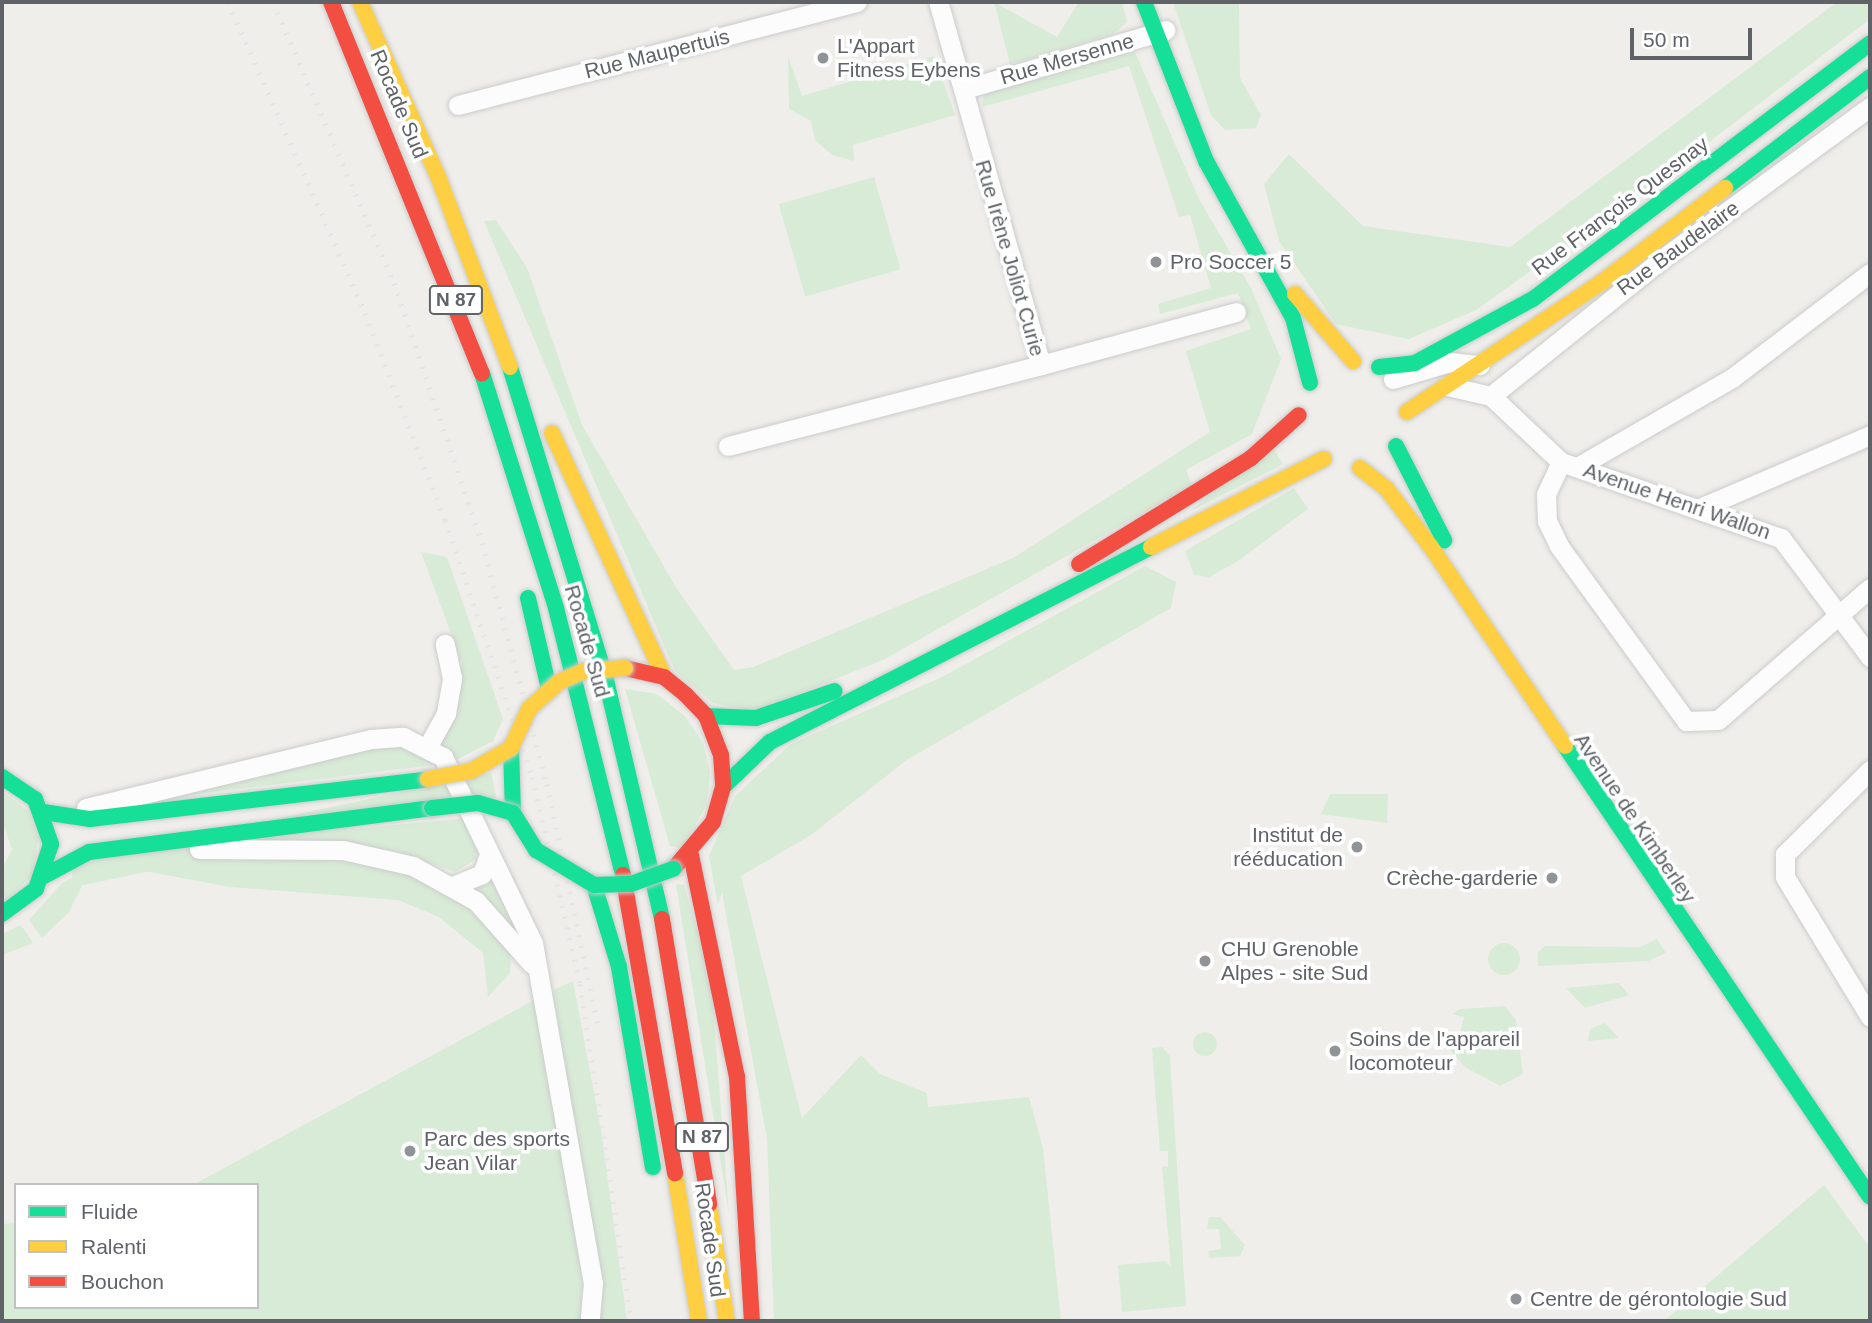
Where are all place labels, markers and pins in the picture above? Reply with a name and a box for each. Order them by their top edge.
place label: L'Appart Fitness Eybens [837,33,981,83]
marker: L'Appart Fitness Eybens [815,50,831,66]
place label: Pro Soccer 5 [1170,249,1291,275]
marker: Pro Soccer 5 [1148,254,1164,270]
place label: Institut de rééducation [1233,822,1343,872]
marker: Institut de rééducation [1349,839,1365,855]
place label: Crèche-garderie [1386,865,1538,891]
marker: Crèche-garderie [1544,870,1560,886]
place label: CHU Grenoble Alpes - site Sud [1221,936,1368,986]
marker: CHU Grenoble Alpes - site Sud [1195,951,1215,971]
place label: Soins de l'appareil locomoteur [1349,1026,1520,1076]
marker: Soins de l'appareil locomoteur [1327,1043,1343,1059]
place label: Parc des sports Jean Vilar [424,1126,570,1176]
marker: Parc des sports Jean Vilar [402,1143,418,1159]
place label: Centre de gérontologie Sud [1530,1286,1787,1312]
marker: Centre de gérontologie Sud [1508,1291,1524,1307]

